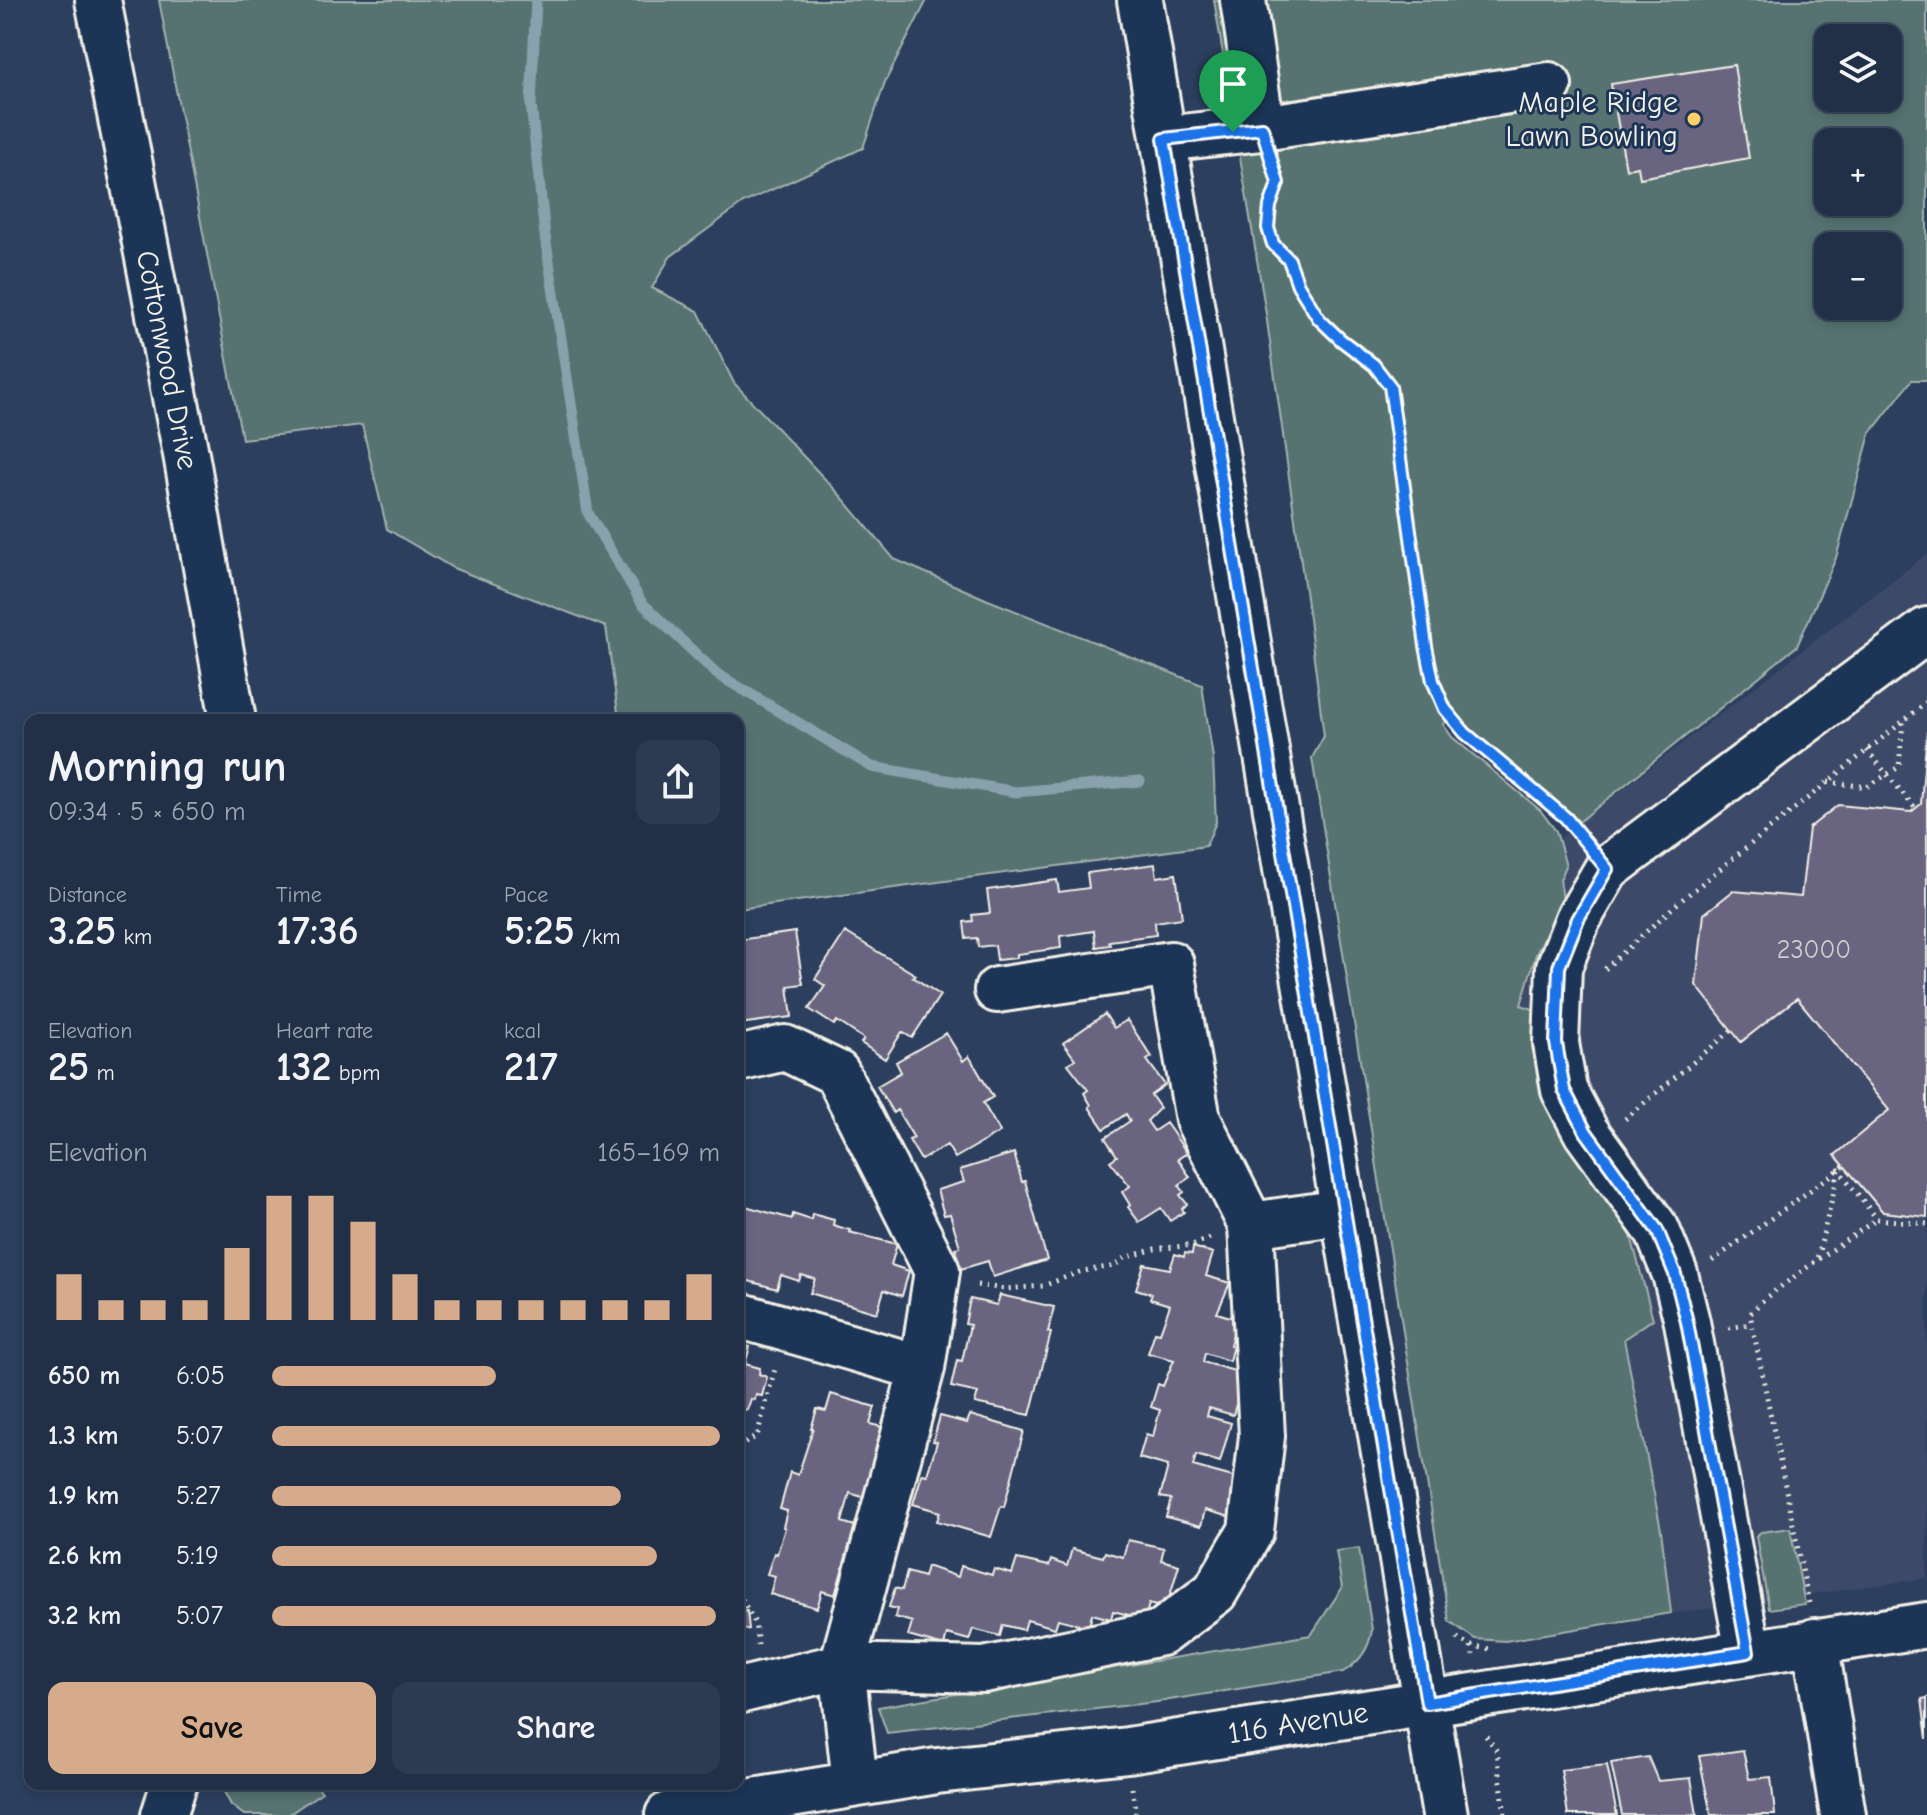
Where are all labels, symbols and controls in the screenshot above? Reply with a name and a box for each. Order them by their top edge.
map controls [1814,24,1902,320]
button: layers [1814,24,1902,112]
pin [1199,50,1267,132]
icon: arrive [1211,62,1255,106]
place label: Maple Ridge Lawn Bowling [1505,85,1678,154]
marker: Maple Ridge Lawn Bowling [1685,110,1703,128]
button: + [1814,128,1902,216]
button: − [1814,232,1902,320]
street label: Cottonwood Drive [129,248,205,472]
button: share [636,740,720,824]
text: Morning run [48,741,287,792]
text: 09:34 · 5 × 650 m [48,797,245,827]
text: Distance [48,882,127,908]
text: Time [276,882,322,908]
text: Pace [504,882,548,908]
text: 3.25 [48,908,116,954]
text: 17:36 [276,908,359,954]
text: 5:25 [504,908,575,954]
text: km [116,924,152,950]
text: /km [575,924,620,950]
house number: 23000 [1777,935,1851,965]
text: Elevation [48,1018,132,1044]
text: Heart rate [276,1018,373,1044]
text: kcal [504,1018,541,1044]
text: 25 [48,1044,89,1090]
text: 132 [276,1044,331,1090]
text: 217 [504,1044,558,1090]
text: m [89,1060,115,1086]
text: bpm [331,1060,380,1086]
text: Elevation [48,1138,148,1168]
text: 165–169 m [598,1138,720,1168]
text: 650 m [48,1361,120,1391]
text: 6:05 [176,1361,225,1391]
text: 1.3 km [48,1421,118,1451]
text: 5:07 [176,1421,223,1451]
text: 1.9 km [48,1481,119,1511]
text: 5:27 [176,1481,221,1511]
text: 2.6 km [48,1541,122,1571]
text: 5:19 [176,1541,219,1571]
text: 3.2 km [48,1601,121,1631]
text: 5:07 [176,1601,223,1631]
button: Save [48,1682,376,1774]
button: Share [392,1682,720,1774]
street label: 116 Avenue [1225,1695,1371,1751]

